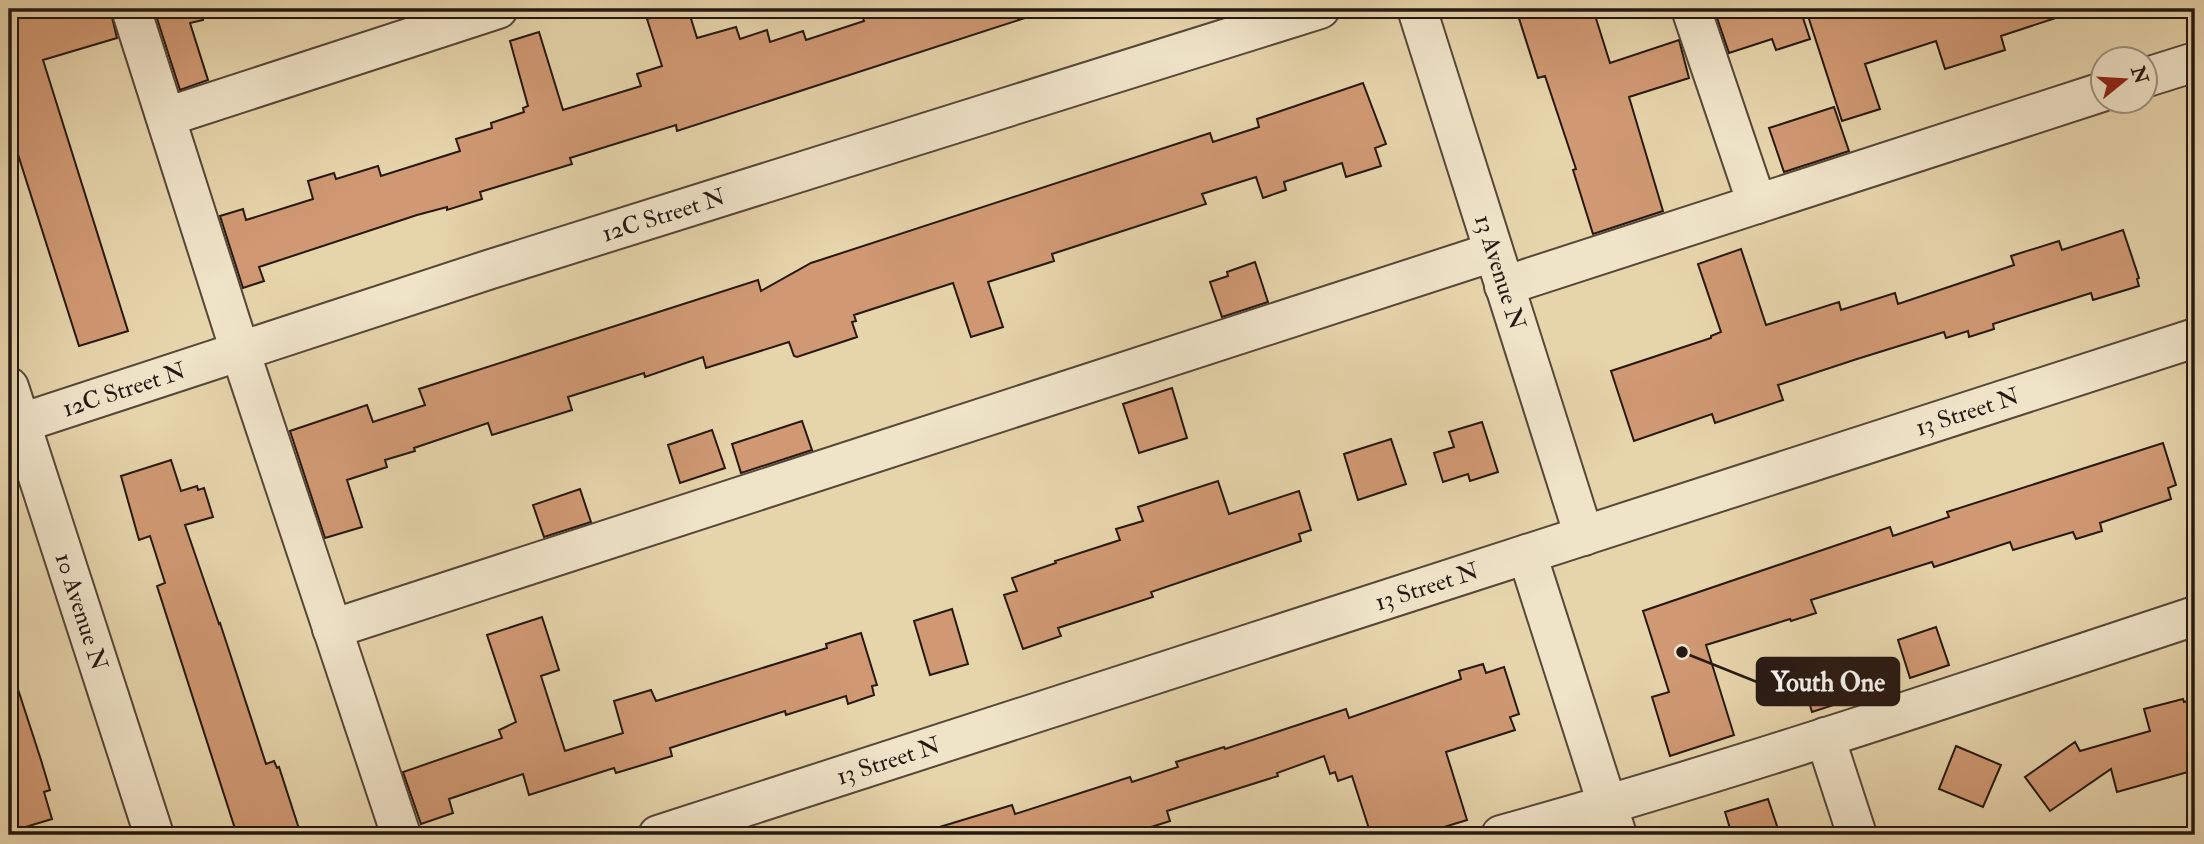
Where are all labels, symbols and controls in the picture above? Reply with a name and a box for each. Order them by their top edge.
north arrow [2088,46,2158,116]
text: N [2125,62,2154,88]
street label: 12C Street N [598,181,730,249]
street label: 13 Avenue N [1467,211,1533,334]
street label: 12C Street N [59,355,190,424]
street label: 13 Street N [1912,381,2024,443]
street label: 10 Avenue N [48,549,115,675]
street label: 13 Street N [1371,555,1483,618]
callout: Youth One [1757,658,1899,705]
text: Youth One [1770,667,1885,699]
street label: 13 Street N [833,730,945,792]

